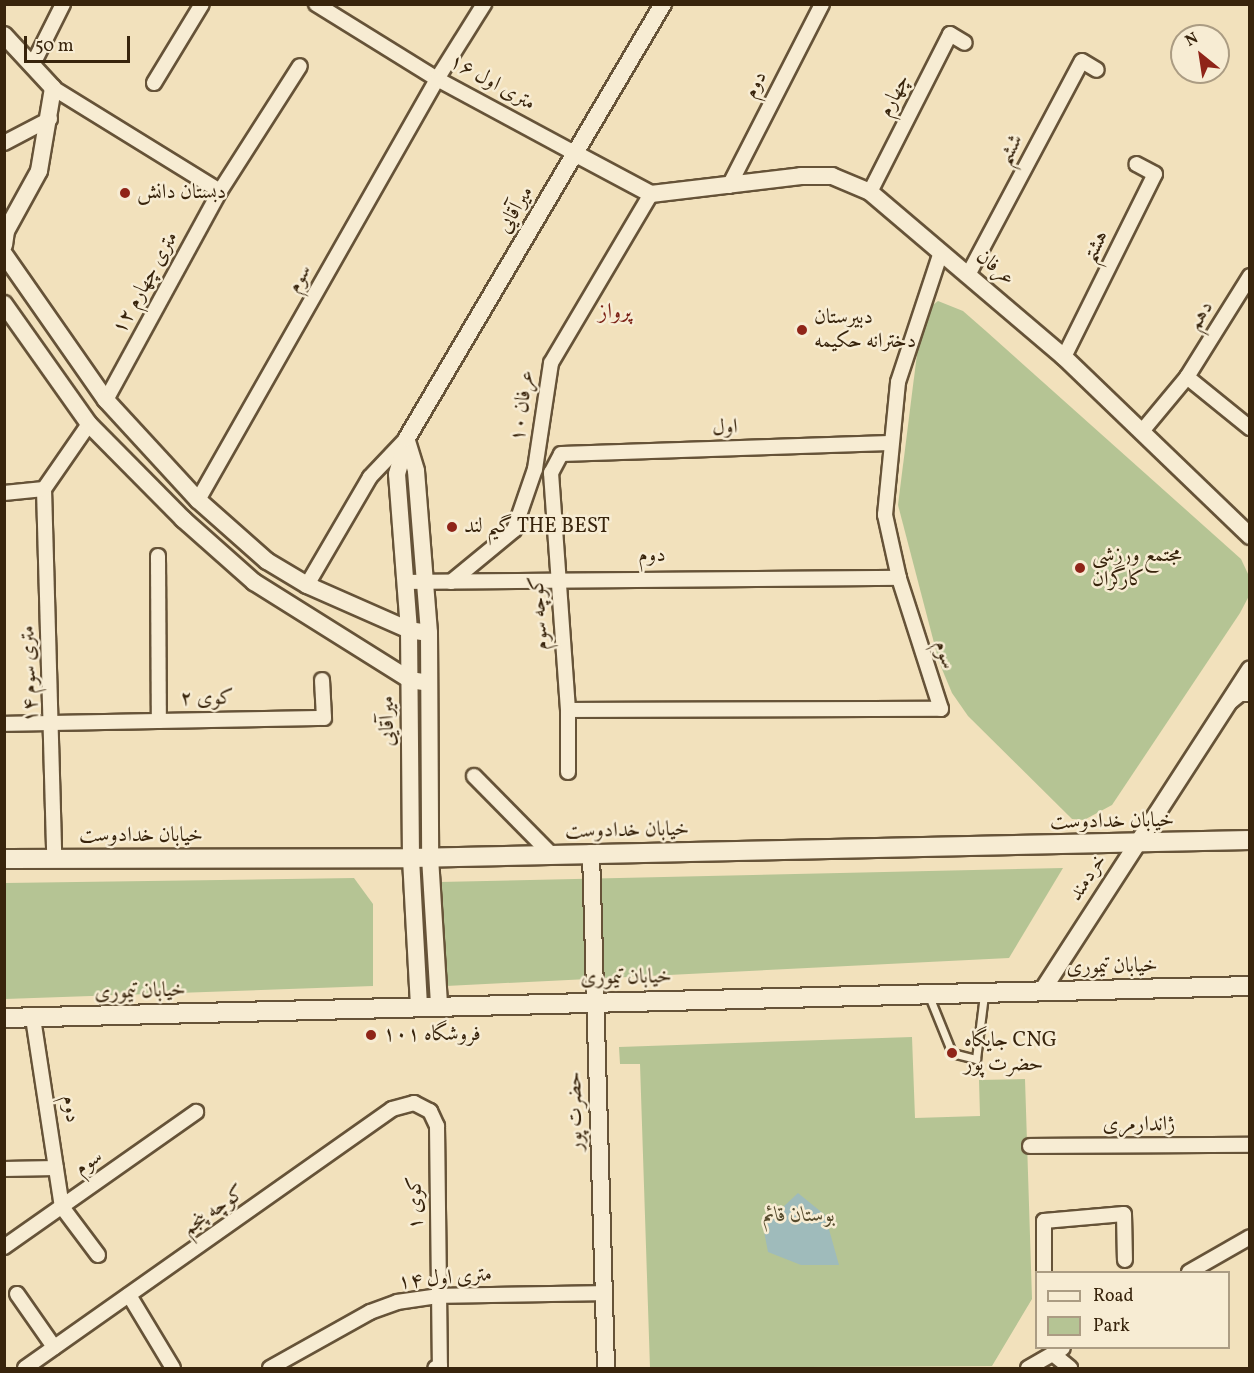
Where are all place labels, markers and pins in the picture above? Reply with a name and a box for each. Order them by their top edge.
place label: دبستان دانش [137,180,226,206]
marker: دبستان دانش [118,186,132,200]
place label: دبیرستان دخترانه حکیمه [814,305,916,355]
marker: دبیرستان دخترانه حکیمه [795,323,809,337]
place label: گیم لند THE BEST [464,514,610,540]
marker: گیم لند THE BEST [445,520,459,534]
place label: مجتمع ورزشی کارگران [1092,543,1182,593]
marker: مجتمع ورزشی کارگران [1073,561,1087,575]
place label: فروشگاه ۱۰۱ [383,1022,481,1048]
marker: فروشگاه ۱۰۱ [364,1028,378,1042]
place label: جایگاه CNG حضرت پور [964,1028,1057,1078]
marker: جایگاه CNG حضرت پور [945,1046,959,1060]

